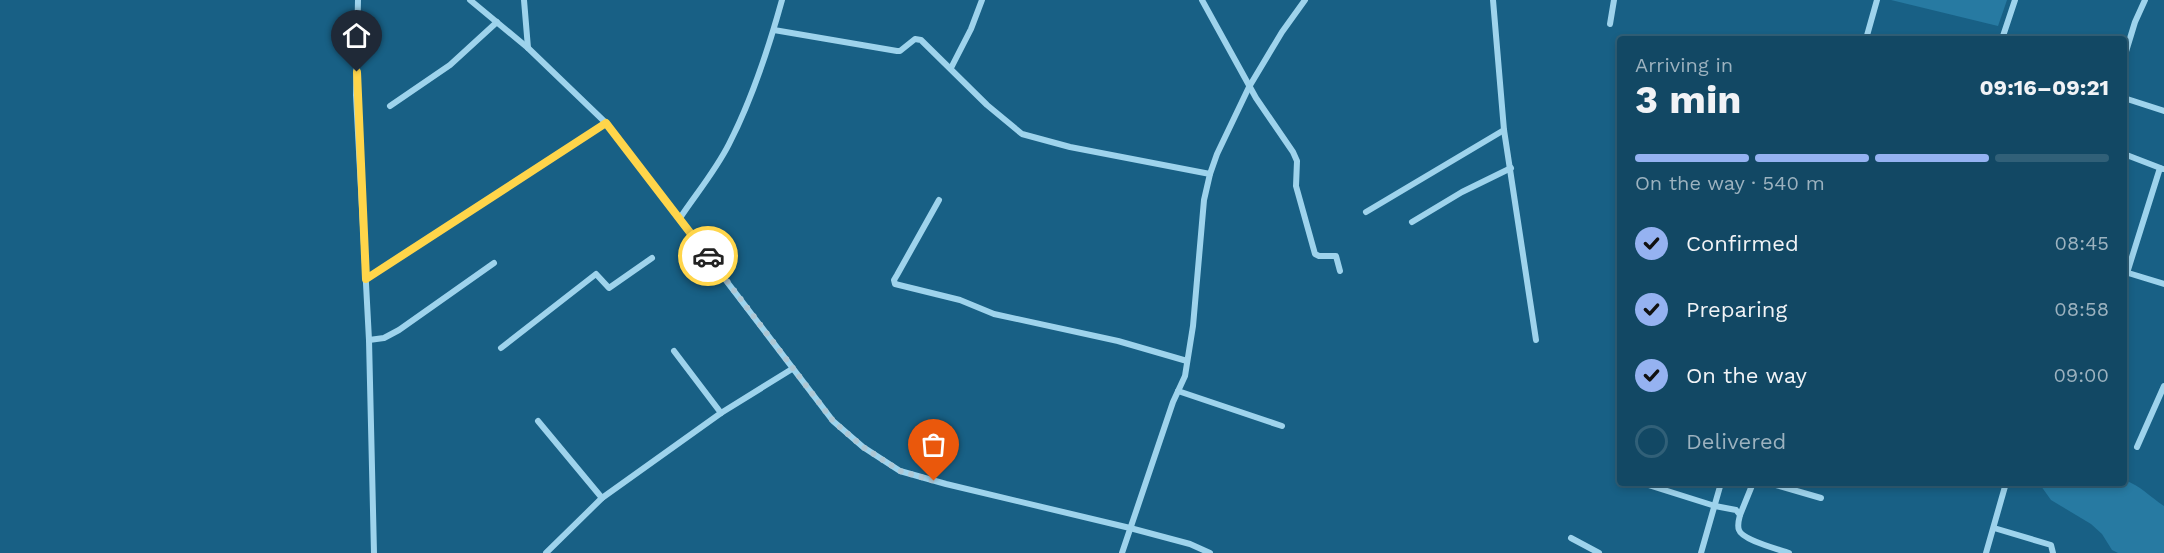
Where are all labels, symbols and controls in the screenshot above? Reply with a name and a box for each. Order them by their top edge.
pin [331,10,382,72]
icon: home [340,19,373,52]
text: Arriving in [1635,53,1733,77]
text: 09:16–09:21 [1979,75,2109,100]
text: 3 min [1635,77,1742,122]
text: On the way · 540 m [1635,171,1825,195]
courier [678,226,738,286]
icon: check [1635,227,1668,260]
text: Confirmed [1686,231,1799,256]
text: 08:45 [2054,231,2109,255]
icon: car [692,240,725,273]
icon: check [1635,293,1668,326]
text: Preparing [1686,297,1787,322]
text: 08:58 [2054,297,2109,321]
icon: check [1635,359,1668,392]
text: On the way [1686,363,1807,388]
text: 09:00 [2053,363,2109,387]
pin [908,419,959,481]
icon: bag [917,428,950,461]
text: Delivered [1686,429,1786,454]

